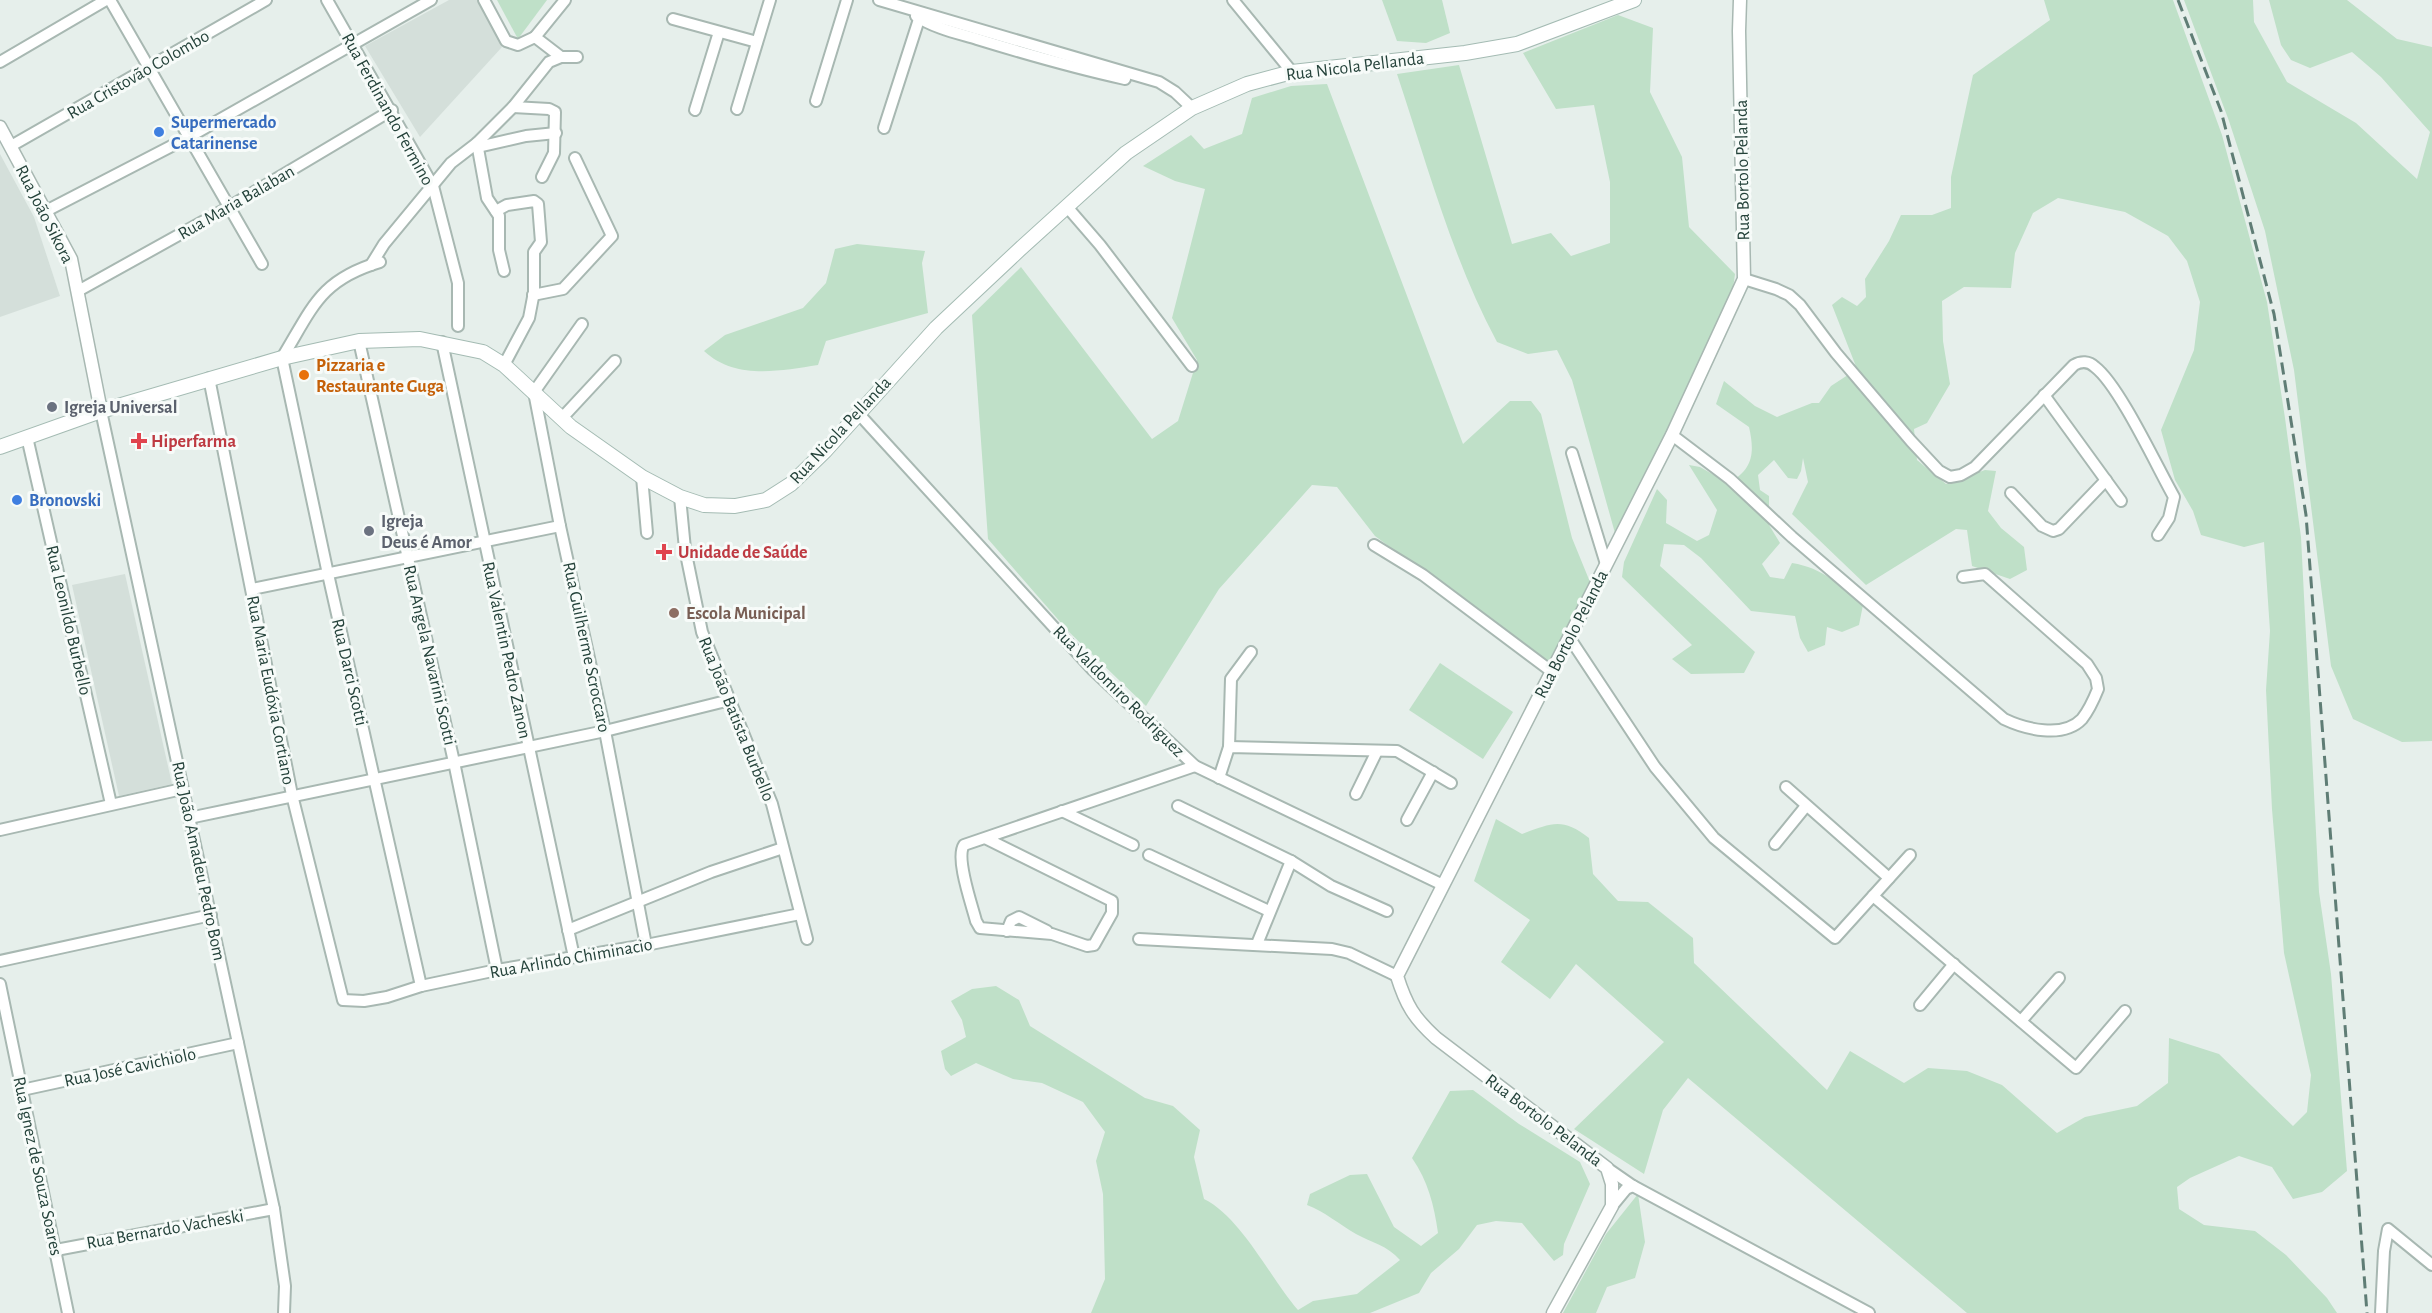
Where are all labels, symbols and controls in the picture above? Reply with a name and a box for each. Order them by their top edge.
street label: Rua Cristovão Colombo [64,27,213,123]
street label: Rua Ferdinando Fermino [338,30,437,189]
street label: Rua Nicola Pellanda [1285,50,1425,84]
street label: Rua Bortolo Pelanda [1733,99,1753,241]
place label: Supermercado Catarinense [171,114,277,153]
marker: Supermercado Catarinense [152,125,166,139]
street label: Rua João Sikora [12,162,77,266]
street label: Rua Maria Balaban [175,162,298,243]
place label: Pizzaria e Restaurante Guga [316,357,444,396]
marker: Pizzaria e Restaurante Guga [297,368,311,382]
street label: Rua Nicola Pellanda [787,374,895,488]
place label: Igreja Universal [64,399,177,417]
marker: Igreja Universal [45,400,59,414]
place label: Hiperfarma [151,433,236,451]
marker: Hiperfarma [132,434,146,448]
place label: Bronovski [29,492,101,510]
marker: Bronovski [10,493,24,507]
place label: Igreja Deus é Amor [381,513,472,552]
marker: Igreja Deus é Amor [362,524,376,538]
marker: Unidade de Saúde [655,543,673,561]
street label: Rua Leonildo Burbello [42,544,94,697]
place label: Unidade de Saúde [678,544,808,562]
street label: Rua Valentin Pedro Zanon [478,560,534,740]
street label: Rua Guilherme Scroccaro [559,560,613,734]
street label: Rua Angela Navarini Scotti [400,563,459,747]
street label: Rua Bortolo Pelanda [1532,568,1612,701]
street label: Rua Maria Eudóxia Cortiano [243,594,297,786]
place label: Escola Municipal [686,605,806,623]
marker: Escola Municipal [667,606,681,620]
street label: Rua Darci Scotti [328,617,370,728]
street label: Rua Valdomiro Rodriguez [1049,623,1187,761]
street label: Rua João Batista Burbello [695,634,777,804]
street label: Rua João Amadeu Pedro Bom [168,760,228,963]
street label: Rua Arlindo Chiminacio [488,936,654,982]
street label: Rua José Cavichiolo [63,1045,198,1091]
street label: Rua Bortolo Pelanda [1482,1071,1605,1170]
street label: Rua Ignez de Souza Soares [9,1075,65,1257]
street label: Rua Bernardo Vacheski [85,1207,245,1253]

